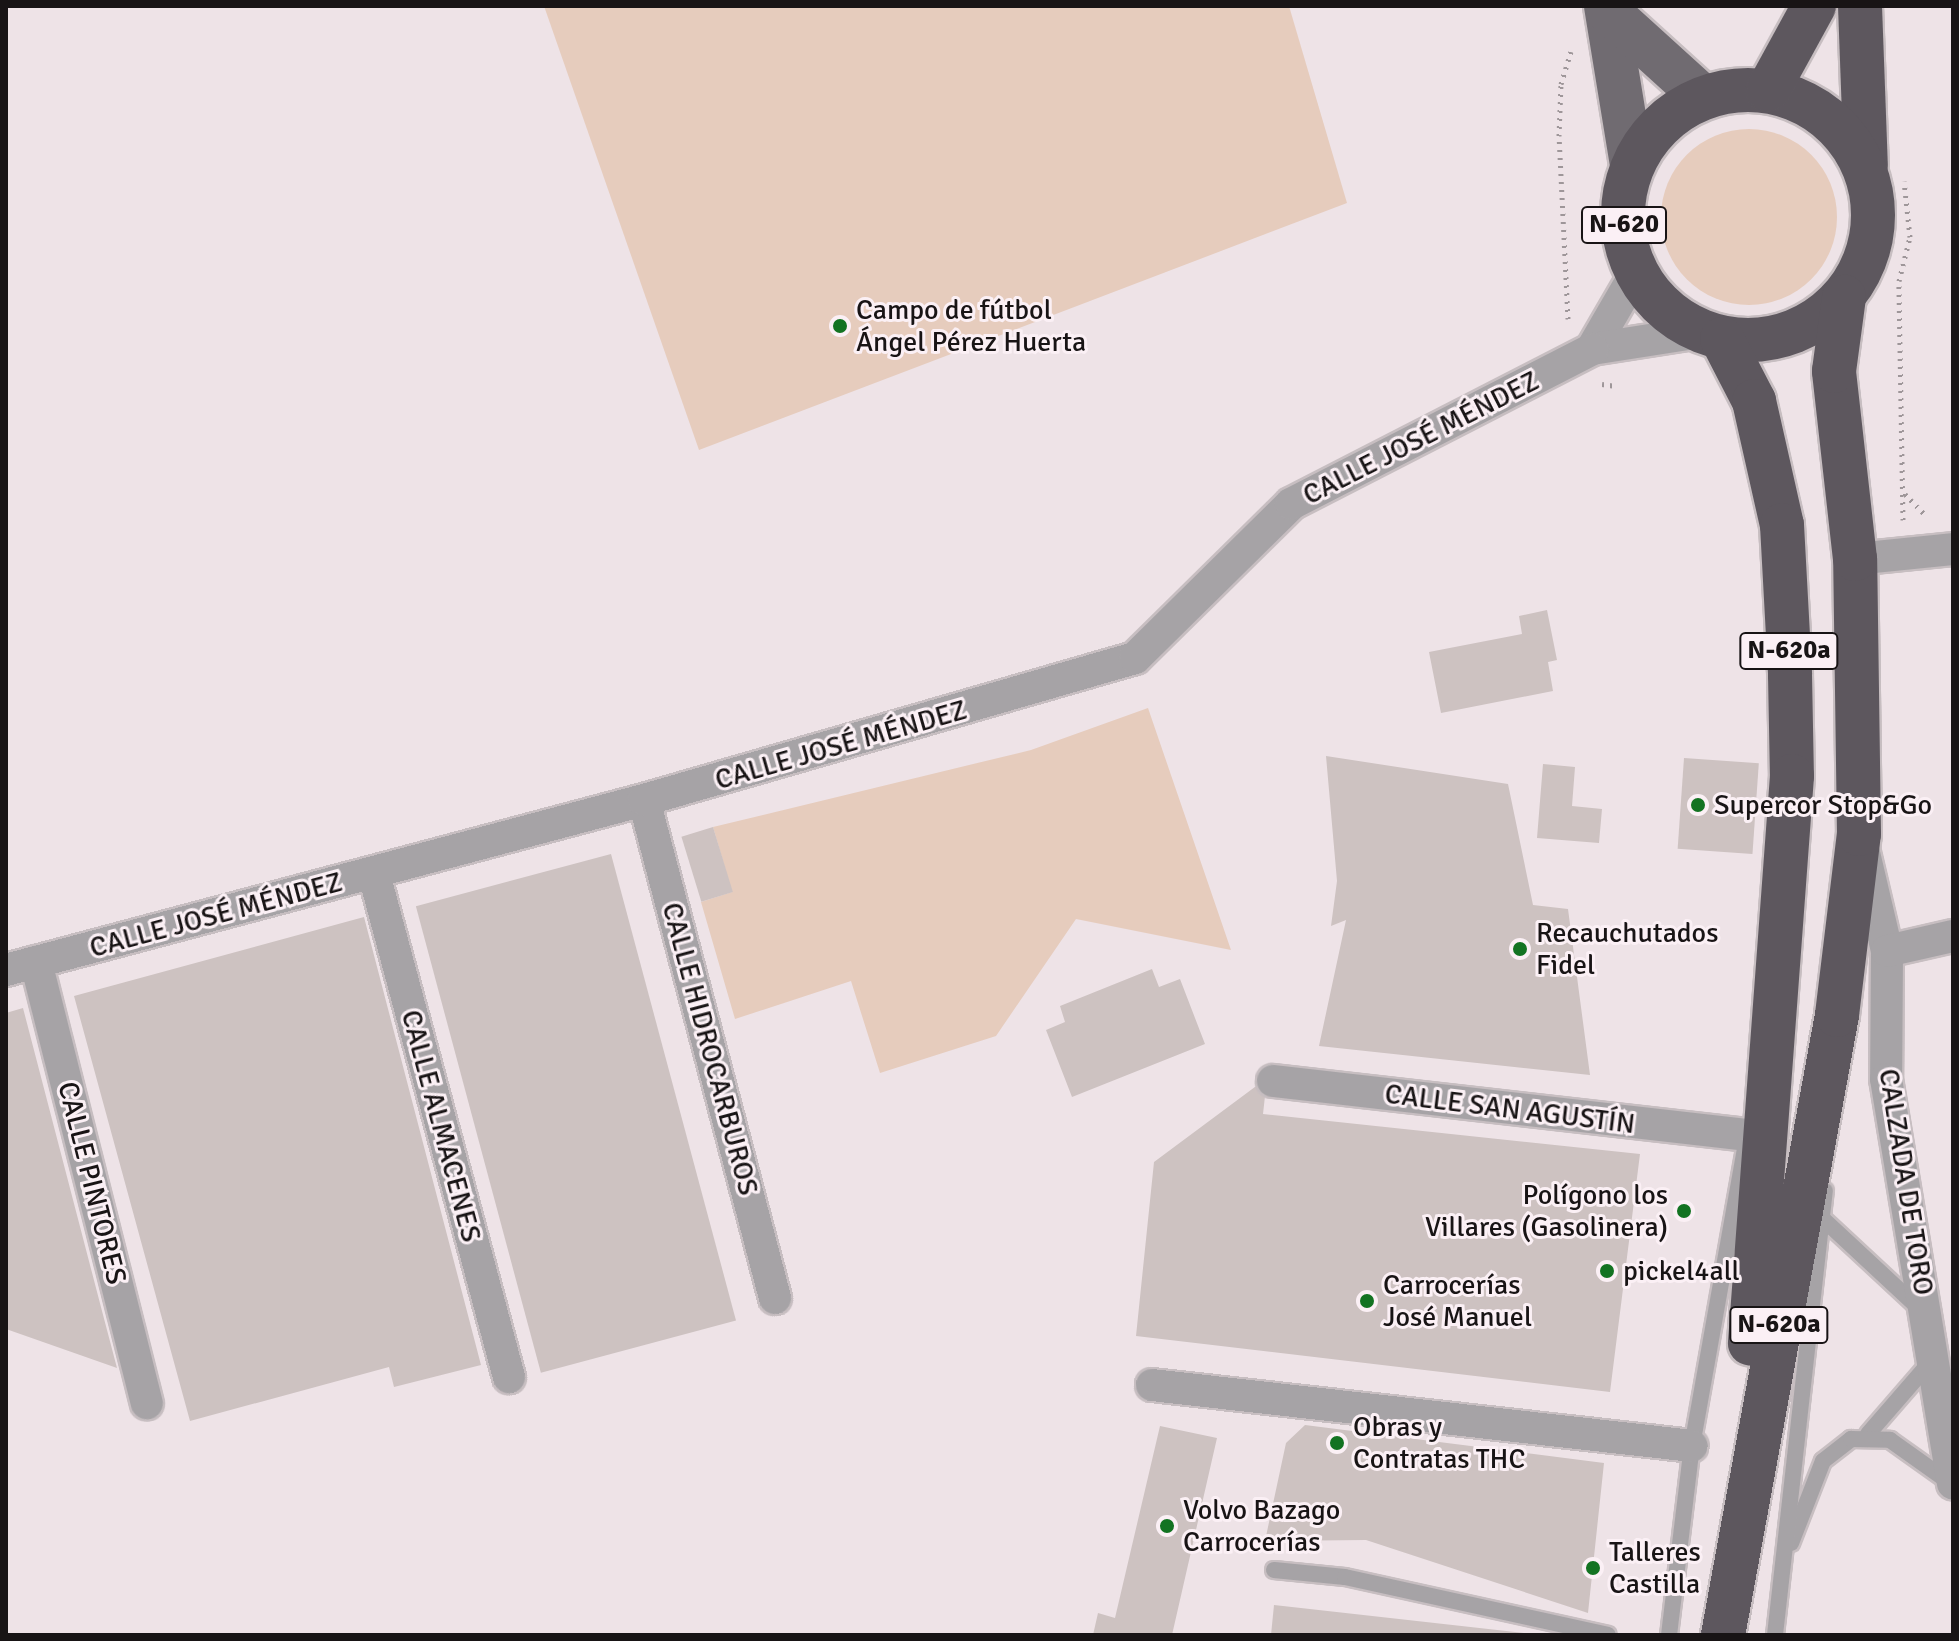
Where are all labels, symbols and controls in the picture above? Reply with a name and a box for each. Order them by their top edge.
road number: N-620 [1580,203,1668,247]
place label: Campo de fútbol Ángel Pérez Huerta [856,293,1086,359]
marker: Campo de fútbol Ángel Pérez Huerta [831,317,849,335]
street label: CALLE JOSÉ MÉNDEZ [1297,364,1545,512]
road number: N-620a [1739,629,1839,673]
street label: CALLE JOSÉ MÉNDEZ [711,693,971,797]
place label: Supercor Stop&Go [1714,788,1932,822]
marker: Supercor Stop&Go [1689,796,1707,814]
street label: CALLE JOSÉ MÉNDEZ [86,865,346,965]
street label: CALLE HIDROCARBUROS [655,899,765,1199]
place label: Recauchutados Fidel [1536,916,1718,982]
marker: Recauchutados Fidel [1511,940,1529,958]
street label: CALLE ALMACENES [394,1006,488,1246]
street label: CALZADA DE TORO [1872,1066,1940,1298]
street label: CALLE SAN AGUSTÍN [1383,1077,1637,1141]
street label: CALLE PINTORES [51,1078,133,1288]
place label: Polígono los Villares (Gasolinera) [1425,1178,1668,1244]
marker: Polígono los Villares (Gasolinera) [1675,1202,1693,1220]
place label: pickel4all [1623,1254,1740,1288]
marker: pickel4all [1598,1262,1616,1280]
place label: Carrocerías José Manuel [1383,1268,1532,1334]
marker: Carrocerías José Manuel [1358,1292,1376,1310]
road number: N-620a [1729,1303,1829,1347]
place label: Obras y Contratas THC [1353,1410,1525,1476]
marker: Obras y Contratas THC [1328,1434,1346,1452]
place label: Volvo Bazago Carrocerías [1183,1493,1340,1559]
marker: Volvo Bazago Carrocerías [1158,1517,1176,1535]
place label: Talleres Castilla [1609,1535,1701,1601]
marker: Talleres Castilla [1584,1559,1602,1577]

